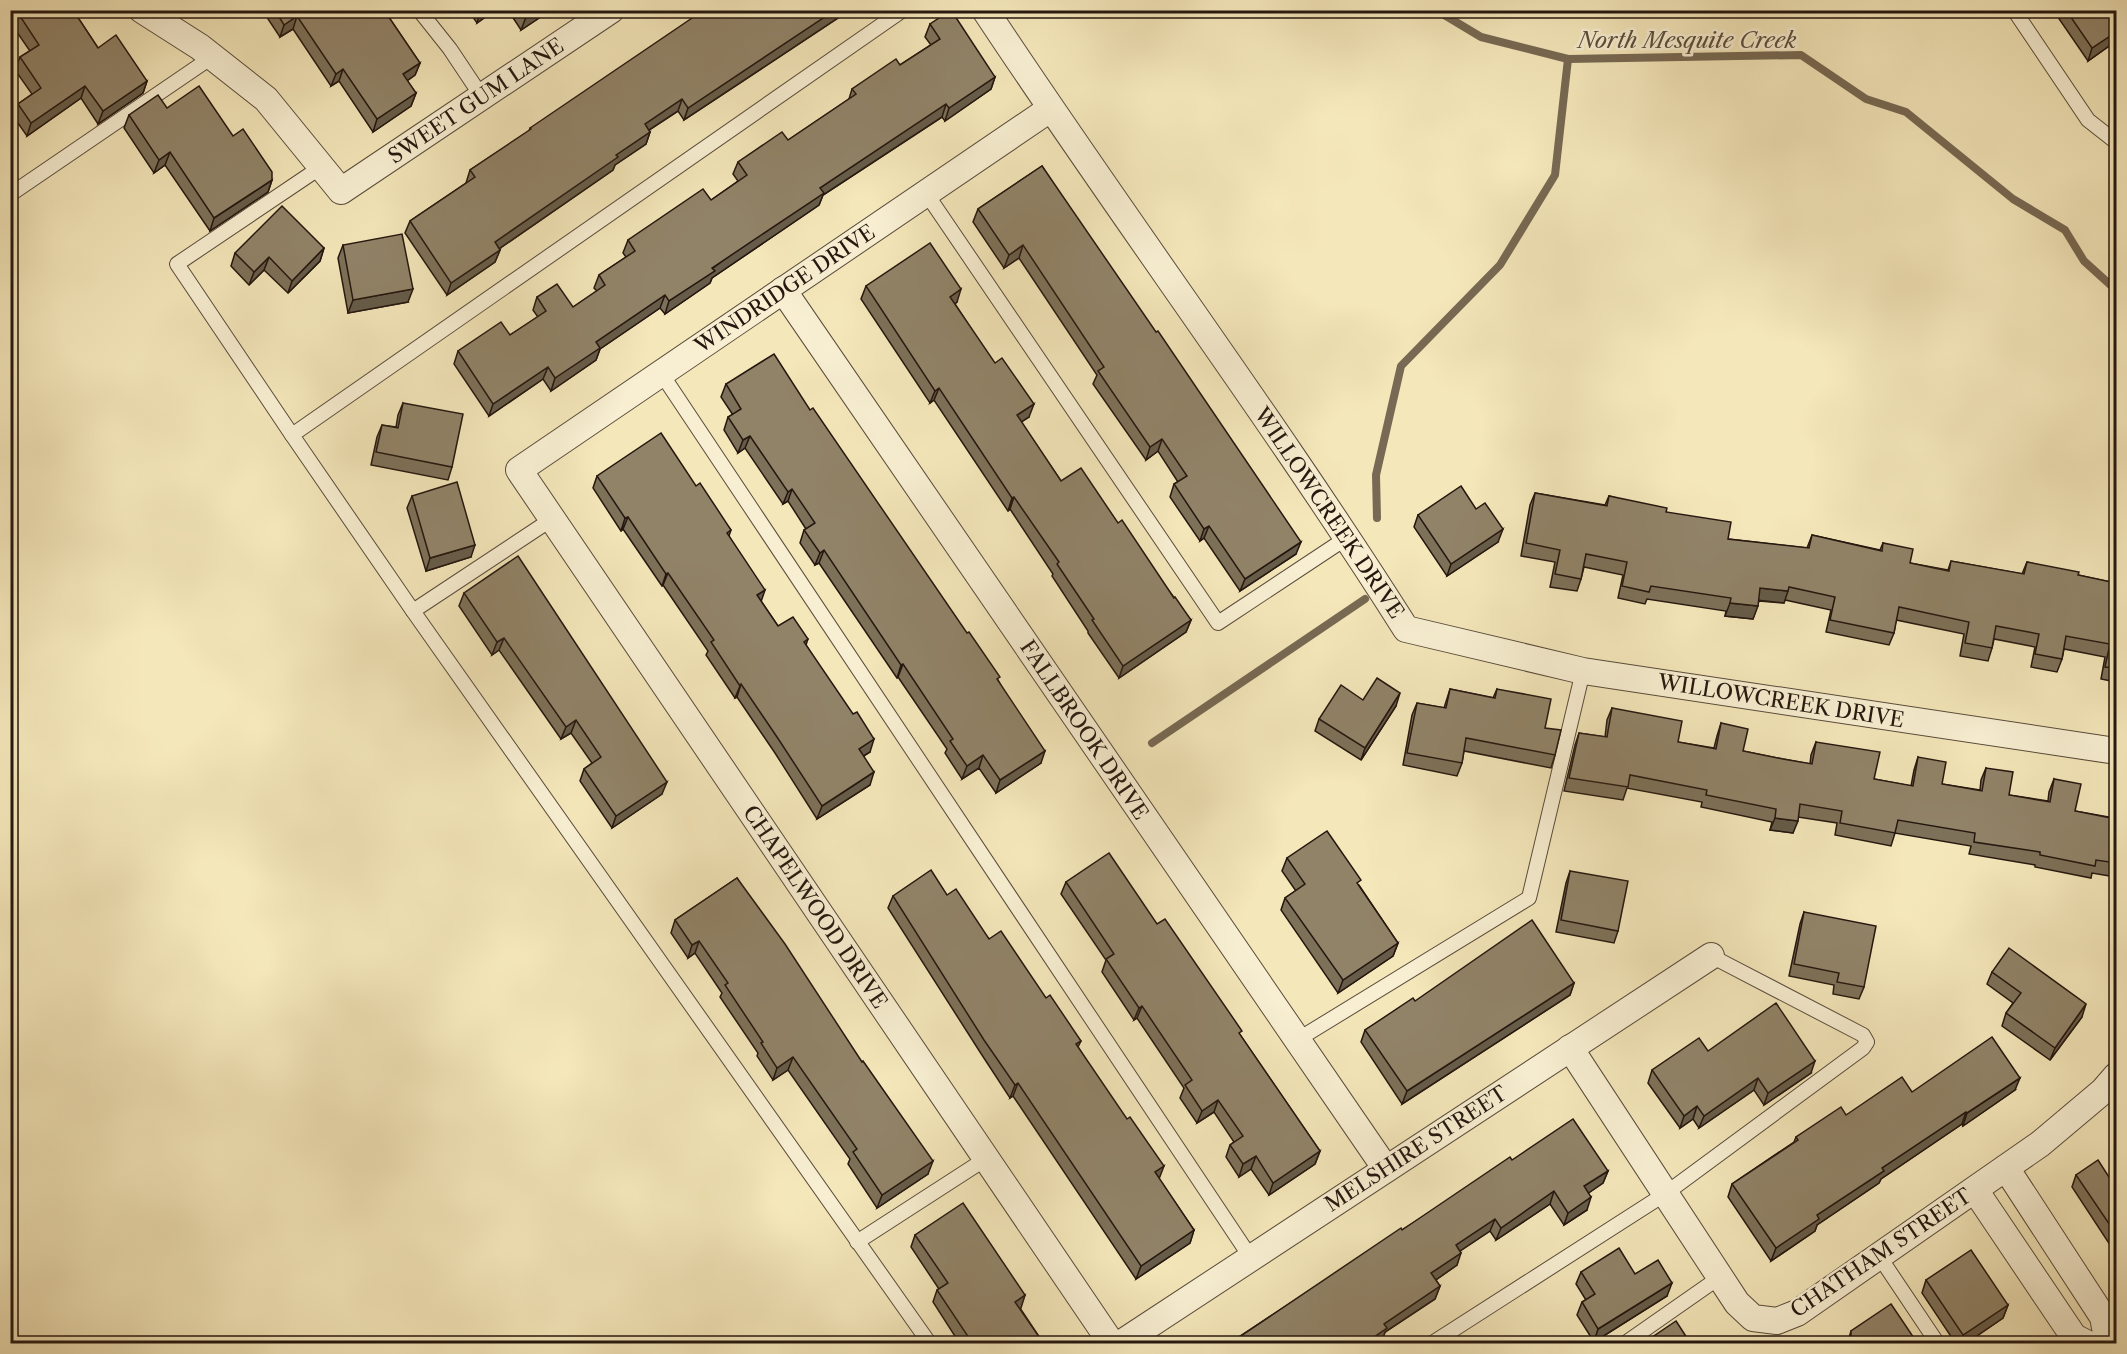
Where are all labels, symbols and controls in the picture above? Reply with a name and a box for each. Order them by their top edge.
water label: North Mesquite Creek [1576,27,1797,54]
street label: SWEET GUM LANE [383,33,568,169]
street label: WINDRIDGE DRIVE [689,219,880,359]
street label: WILLOWCREEK DRIVE [1249,402,1409,623]
street label: FALLBROOK DRIVE [1015,635,1154,824]
street label: WILLOWCREEK DRIVE [1655,669,1906,732]
street label: CHAPELWOOD DRIVE [738,801,893,1013]
street label: MELSHIRE STREET [1320,1080,1512,1217]
street label: CHATHAM STREET [1786,1183,1976,1322]

